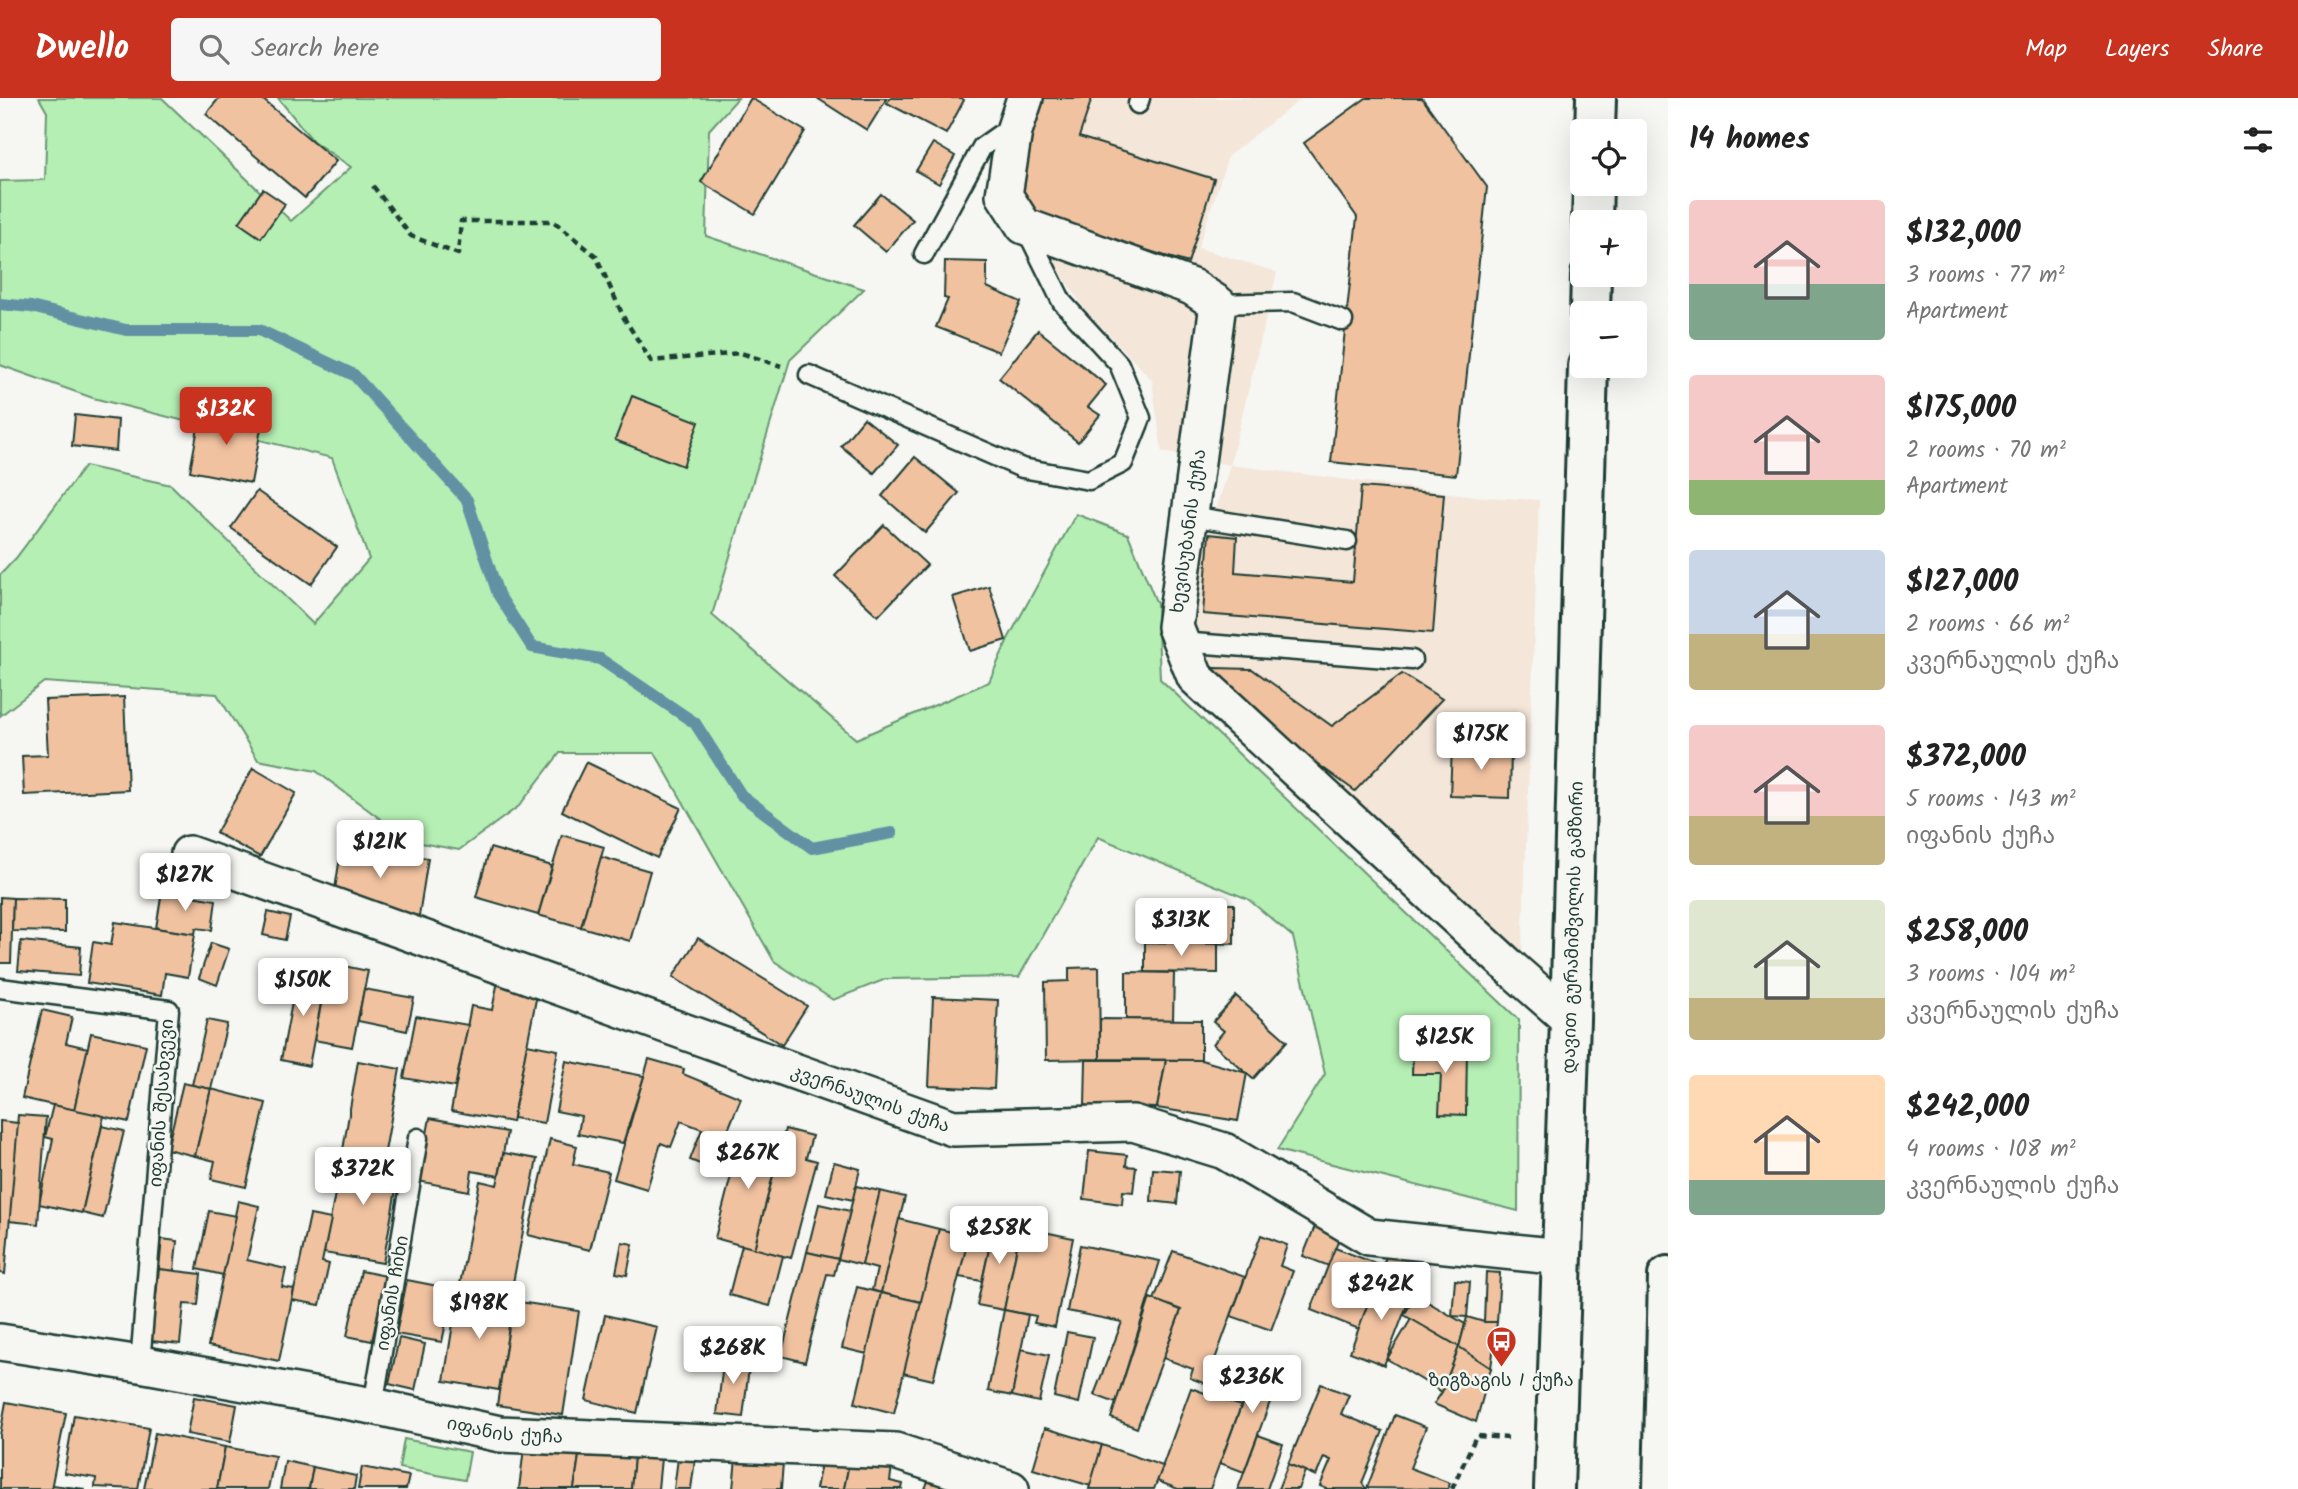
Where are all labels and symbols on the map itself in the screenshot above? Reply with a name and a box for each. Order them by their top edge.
pin: $132K [177,388,275,447]
street label: ხევისუბანის ქუჩა [1164,447,1215,615]
pin: $175K [1432,712,1530,772]
street label: დავით გურამიშვილის გამზირი [1555,781,1593,1074]
pin: $121K [331,820,429,880]
pin: $127K [136,854,234,913]
pin: $313K [1132,898,1230,958]
pin: $150K [254,958,352,1018]
pin: $125K [1396,1016,1494,1075]
street label: იფანის შესახვევი [142,1018,183,1188]
street label: კვერნაულის ქუჩა [786,1058,954,1142]
pin: $267K [699,1132,797,1191]
pin: $372K [314,1148,412,1207]
pin: $258K [950,1206,1048,1266]
street label: იფანის ჩიხი [369,1233,418,1353]
pin: $242K [1332,1262,1430,1322]
pin: $198K [430,1282,528,1341]
bus stop icon: ზიგზაგის I ქუჩა [1484,1325,1518,1369]
pin: $268K [684,1326,782,1386]
pin: $236K [1203,1356,1301,1415]
place label: ზიგზაგის I ქუჩა [1428,1367,1574,1396]
street label: იფანის ქუჩა [444,1410,563,1453]

